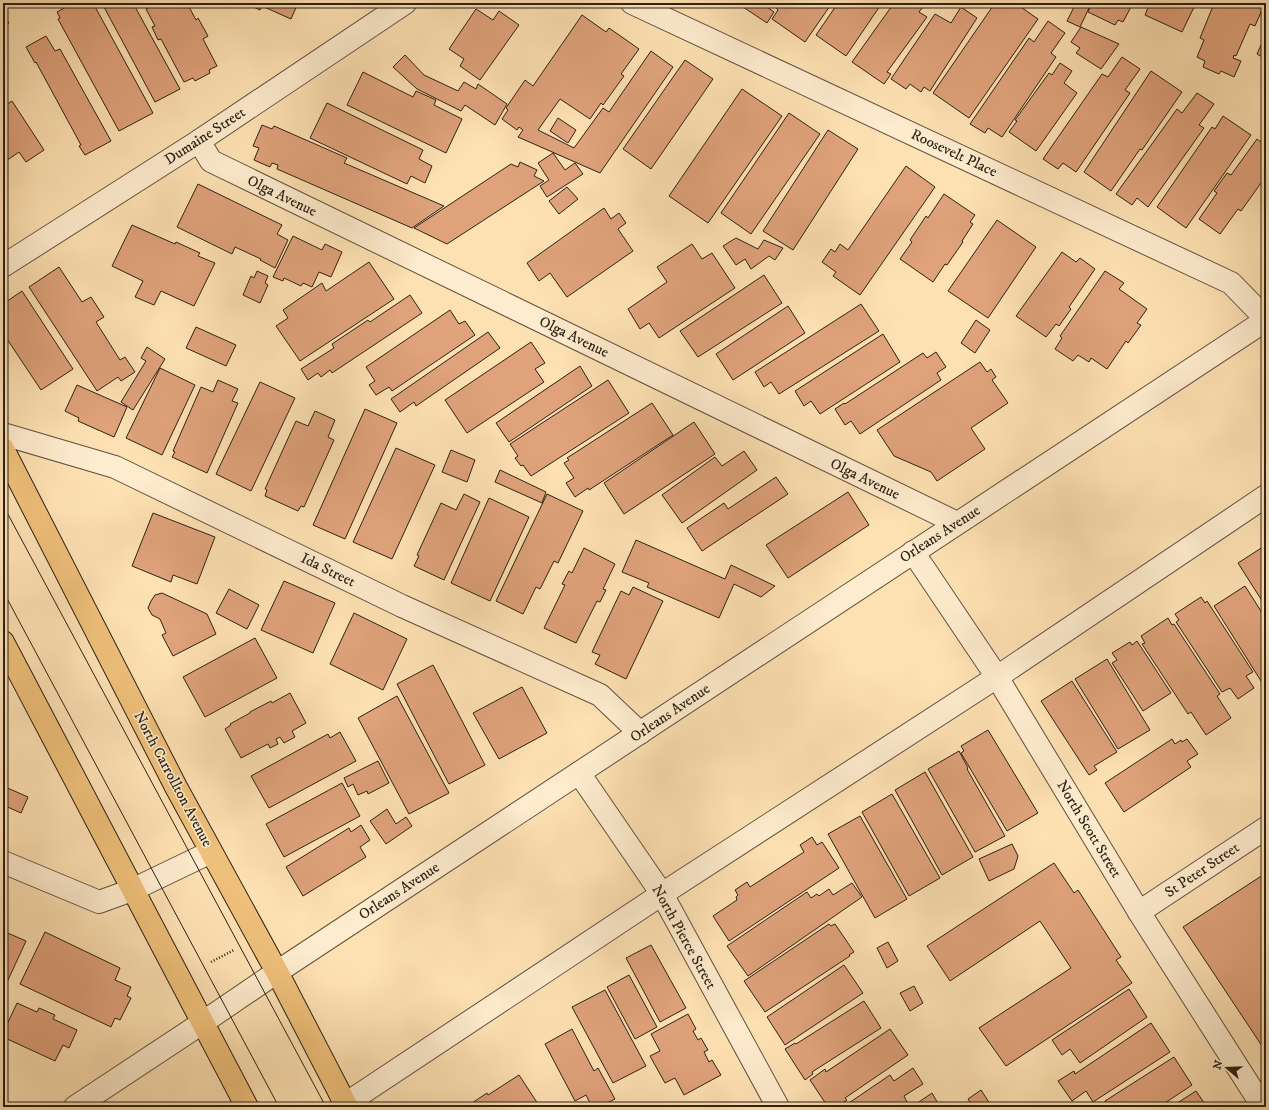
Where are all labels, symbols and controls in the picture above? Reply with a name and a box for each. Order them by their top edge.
street label: Dumaine Street [161,103,249,169]
street label: Roosevelt Place [908,125,1000,181]
street label: Olga Avenue [244,171,320,221]
street label: Olga Avenue [536,312,612,362]
street label: Olga Avenue [827,454,903,504]
street label: Orleans Avenue [896,501,984,567]
street label: Ida Street [298,549,359,591]
street label: Orleans Avenue [626,679,714,747]
street label: North Carrollton Avenue [129,708,217,850]
street label: North Scott Street [1052,777,1126,881]
street label: St Peter Street [1161,838,1243,902]
street label: Orleans Avenue [355,858,443,924]
street label: North Pierce Street [647,881,721,993]
north arrow [1207,1048,1247,1088]
text: N [1210,1059,1227,1072]

